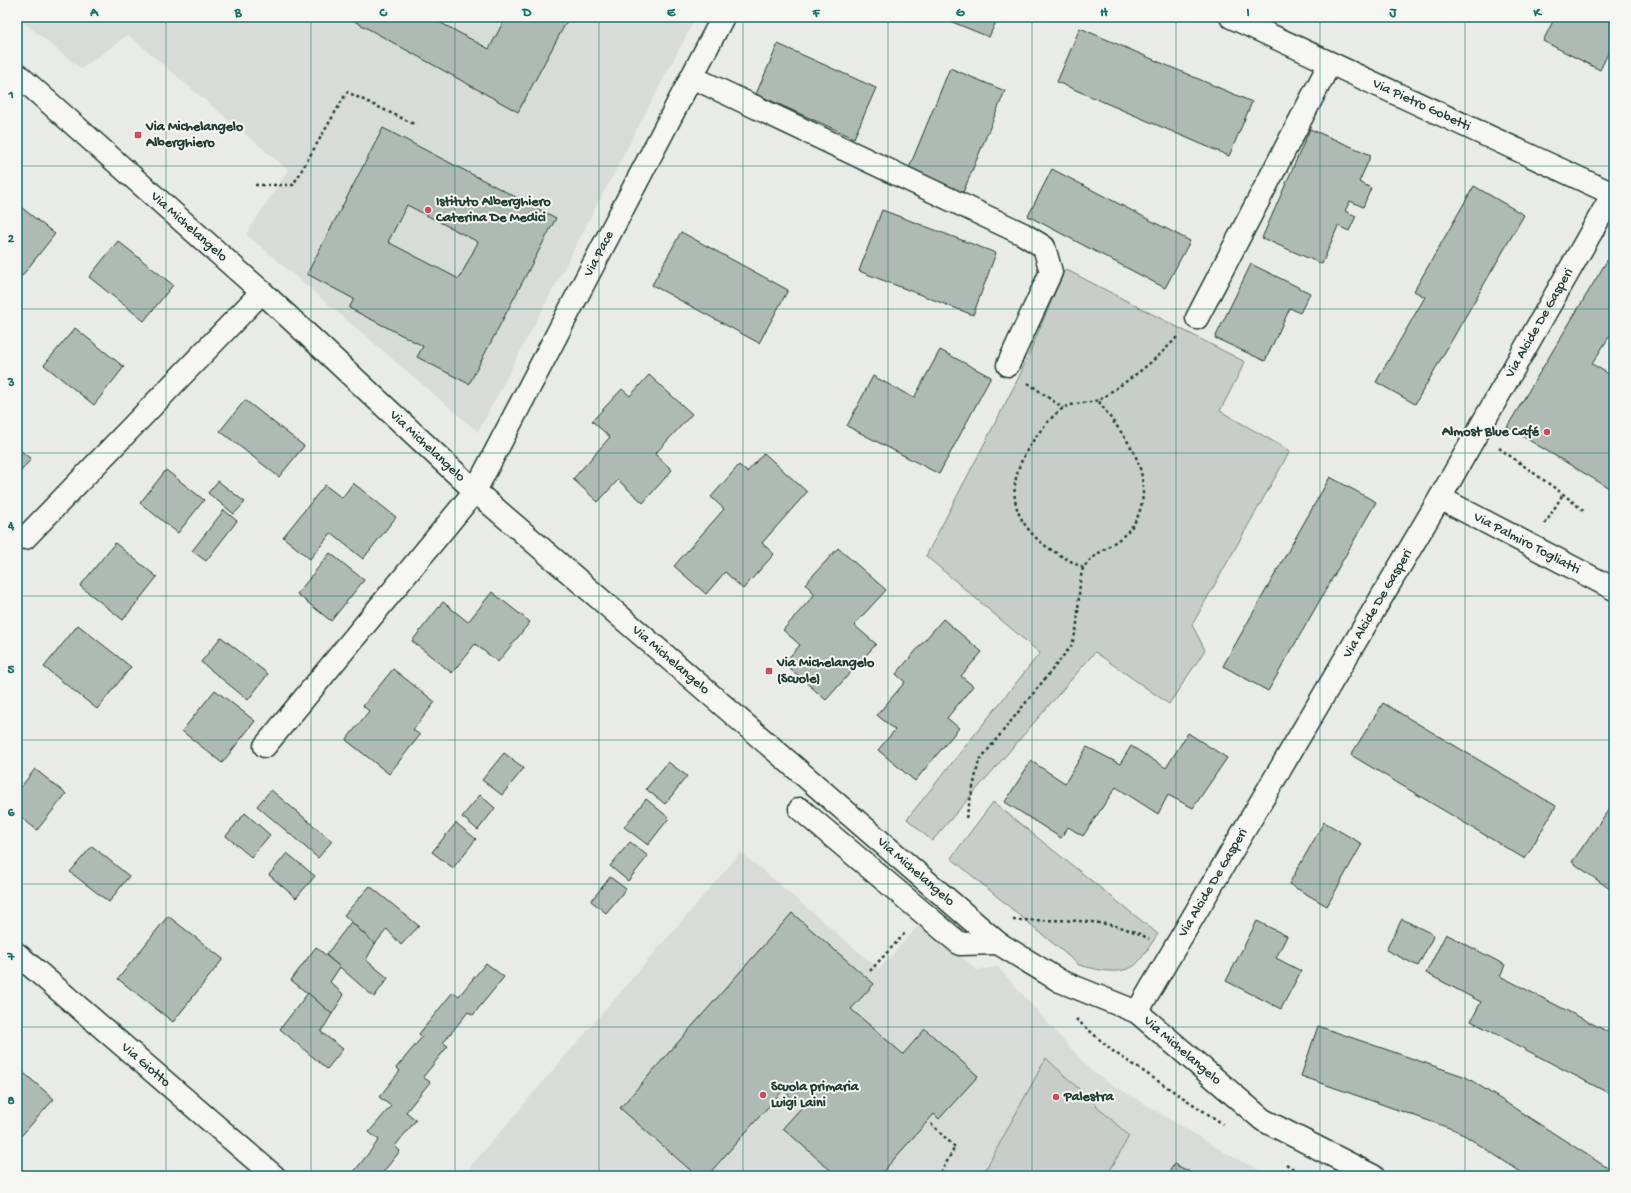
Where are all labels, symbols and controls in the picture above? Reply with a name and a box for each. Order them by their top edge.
text: A [89,6,99,21]
text: B [234,6,243,21]
text: C [378,6,388,21]
text: D [522,6,532,21]
text: E [667,6,676,21]
text: F [812,6,821,21]
text: G [956,6,965,21]
text: H [1100,6,1108,21]
text: I [1246,6,1250,21]
text: J [1389,6,1398,21]
text: K [1532,6,1542,21]
street label: Via Pietro Gobetti [1369,75,1473,135]
text: 1 [7,88,14,103]
place label: Via Michelangelo Alberghiero [145,119,244,152]
marker: Via Michelangelo Alberghiero [133,130,143,140]
street label: Via Michelangelo [146,188,231,266]
place label: Istituto Alberghiero Caterina De Medici [435,194,551,227]
marker: Istituto Alberghiero Caterina De Medici [423,205,433,215]
street label: Via Pace [580,227,618,281]
text: 2 [8,232,15,247]
street label: Via Alcide De Gasperi [1501,265,1577,382]
text: 3 [7,376,15,391]
street label: Via Michelangelo [385,406,469,486]
place label: Almost Blue Café [1441,424,1540,441]
marker: Almost Blue Café [1542,427,1552,437]
street label: Via Palmiro Togliatti [1470,508,1583,578]
text: 4 [7,519,15,534]
street label: Via Alcide De Gasperi [1339,546,1416,662]
street label: Via Michelangelo [627,621,713,698]
place label: Via Michelangelo (Scuole) [776,655,875,688]
text: 5 [8,663,15,678]
marker: Via Michelangelo (Scuole) [764,666,774,676]
text: 6 [8,806,15,821]
street label: Via Alcide De Gasperi [1174,825,1252,941]
street label: Via Michelangelo [873,833,958,910]
text: 7 [7,950,16,965]
street label: Via Michelangelo [1139,1012,1225,1089]
street label: Via Giotto [117,1038,174,1091]
place label: Scuola primaria Luigi Laini [771,1079,860,1112]
place label: Palestra [1063,1089,1115,1106]
marker: Scuola primaria Luigi Laini [758,1090,768,1100]
marker: Palestra [1051,1092,1061,1102]
text: 8 [7,1094,15,1109]

